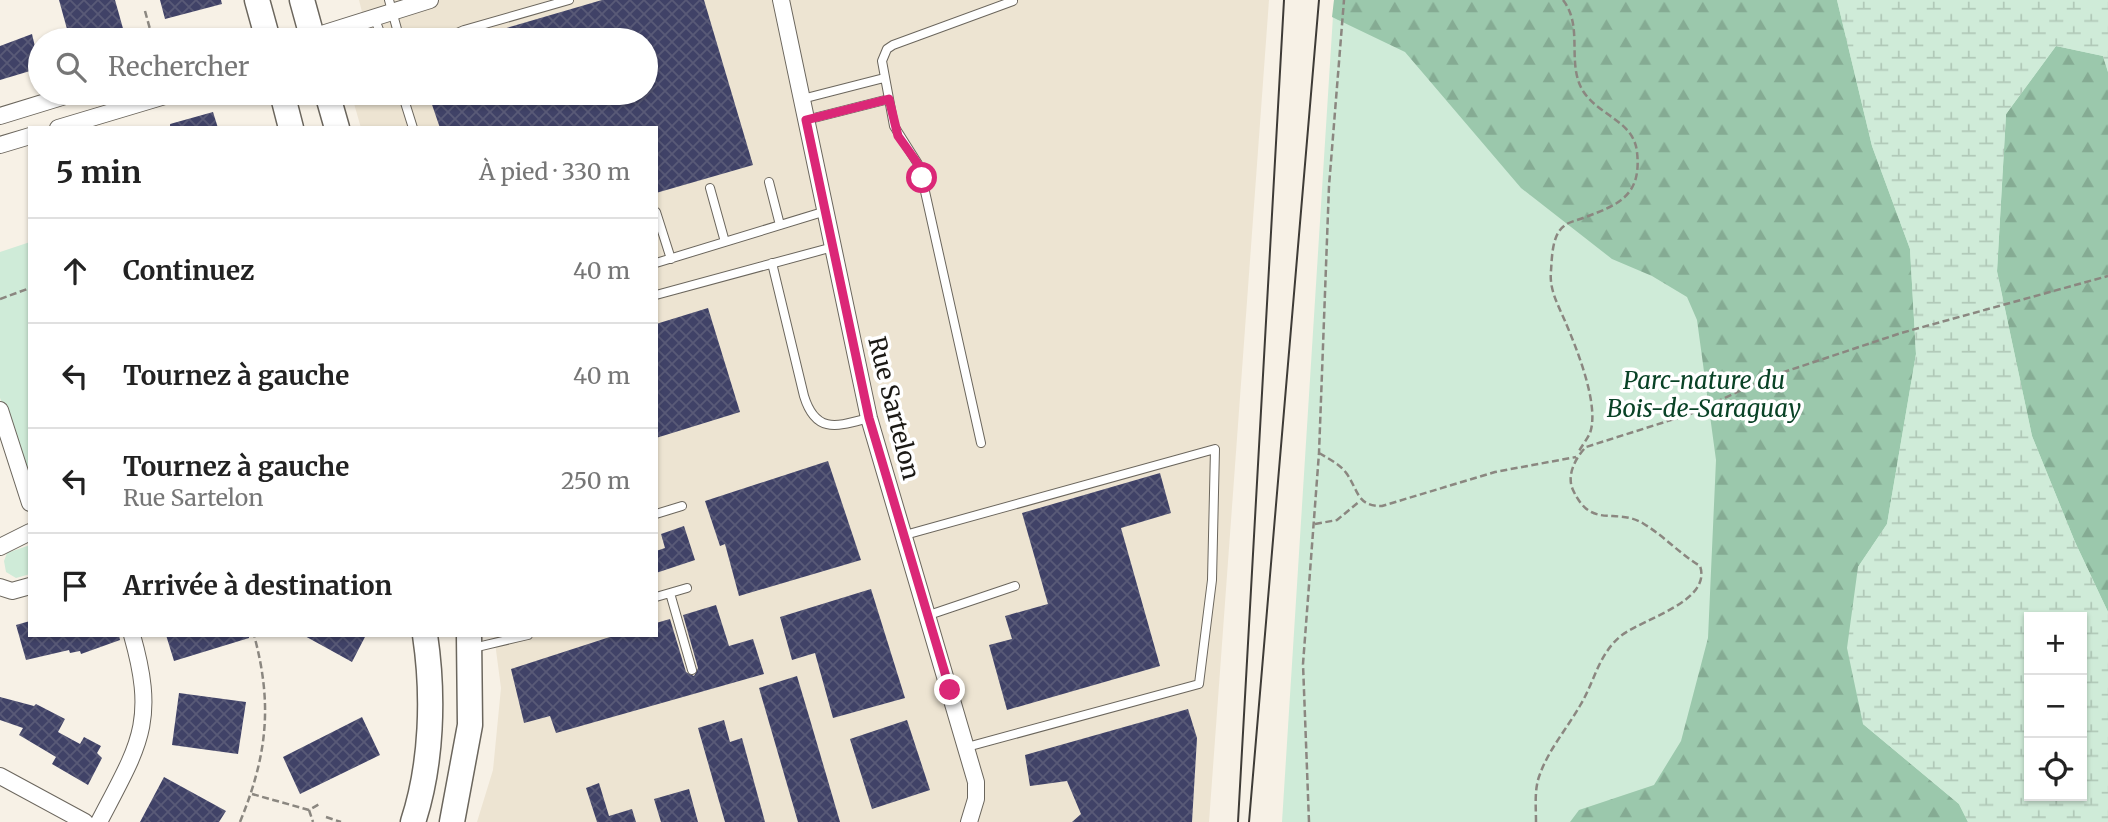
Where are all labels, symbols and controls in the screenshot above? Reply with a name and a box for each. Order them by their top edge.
search box [28,28,658,105]
icon: search [52,48,90,86]
text: Rechercher [108,50,250,83]
text: 5 min [56,153,141,191]
text: À pied · 330 m [479,157,630,186]
route start [906,162,937,193]
icon: ahead [56,252,94,290]
text: Continuez [123,254,254,287]
text: 40 m [573,256,630,285]
street label: Rue Sartelon [861,333,927,483]
icon: left [56,357,94,395]
text: Tournez à gauche [123,359,349,392]
text: 40 m [573,361,630,390]
park label: Parc-nature du Bois-de-Saraguay [1607,365,1801,424]
text: Tournez à gauche [123,450,349,483]
icon: left [56,462,94,500]
text: 250 m [561,466,630,495]
text: Rue Sartelon [123,483,264,512]
icon: arrive [56,567,94,605]
text: Arrivée à destination [123,569,392,602]
map controls [2024,612,2087,801]
button: + [2024,612,2087,675]
route end [934,674,965,705]
button: − [2024,675,2087,738]
button: locate [2024,738,2087,801]

